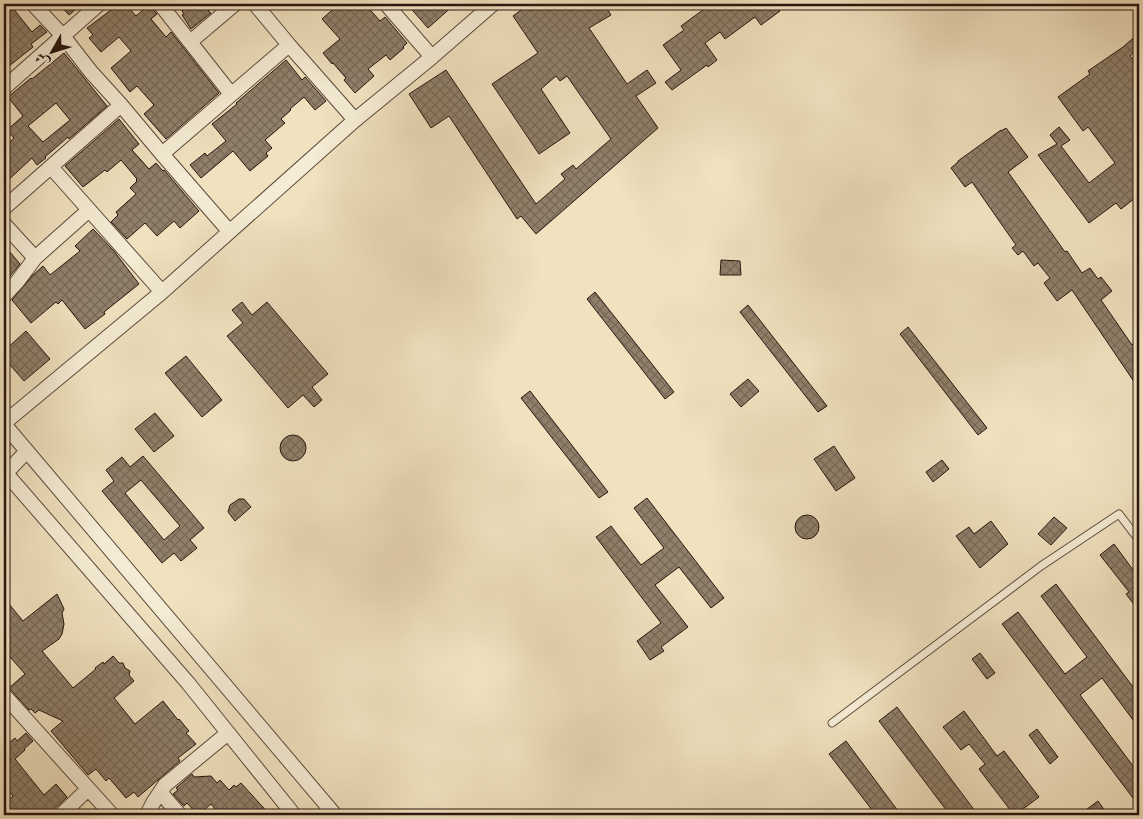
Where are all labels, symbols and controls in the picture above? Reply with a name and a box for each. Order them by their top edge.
north arrow [28,28,78,78]
text: ش [30,49,53,71]

